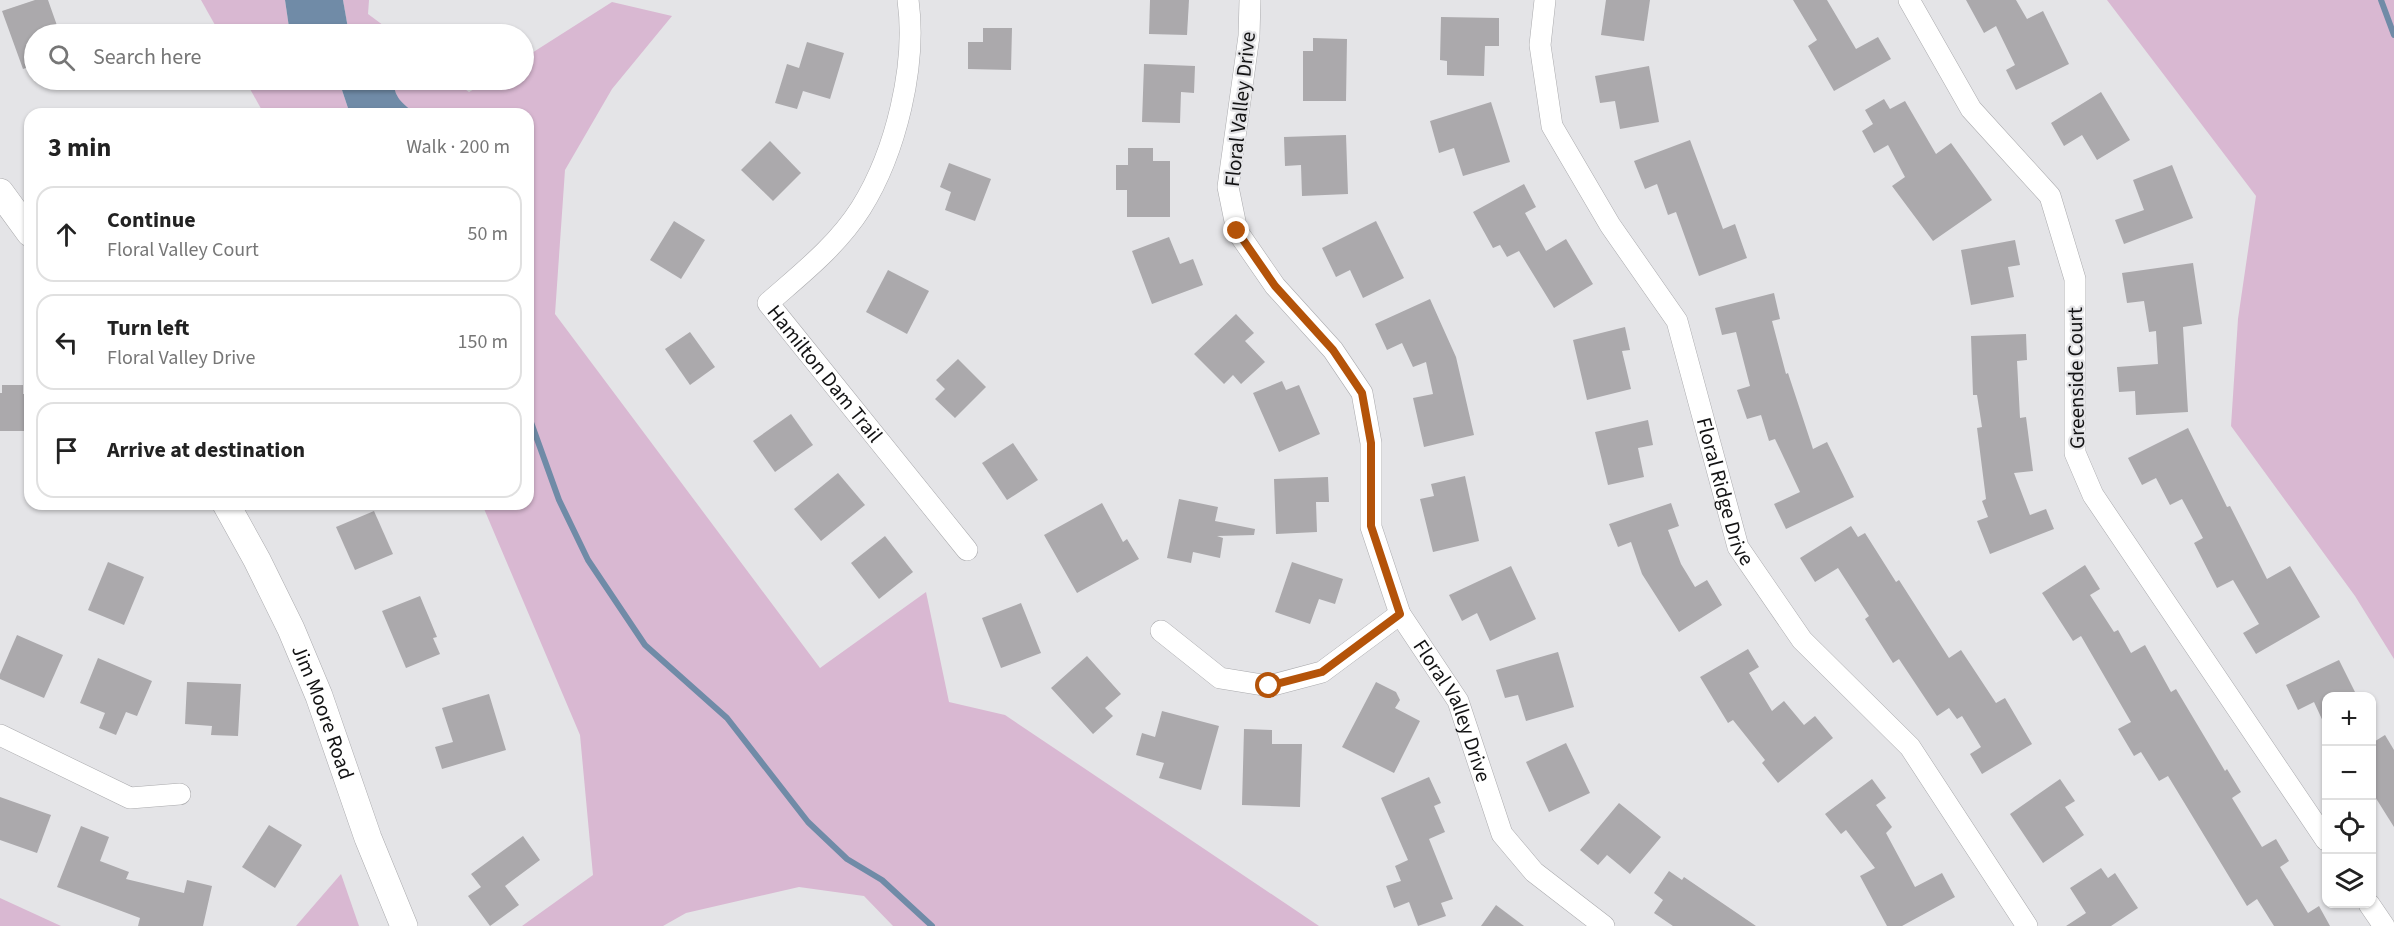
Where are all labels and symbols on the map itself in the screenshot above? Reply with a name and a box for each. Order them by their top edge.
street label: Floral Valley Drive [1217,30,1263,188]
route end [1223,217,1249,243]
street label: Hamilton Dam Trail [760,298,890,449]
street label: Greenside Court [2060,307,2092,449]
street label: Floral Ridge Drive [1689,414,1761,572]
street label: Floral Valley Drive [1406,633,1499,786]
street label: Jim Moore Road [284,640,362,783]
route start [1255,672,1281,698]

